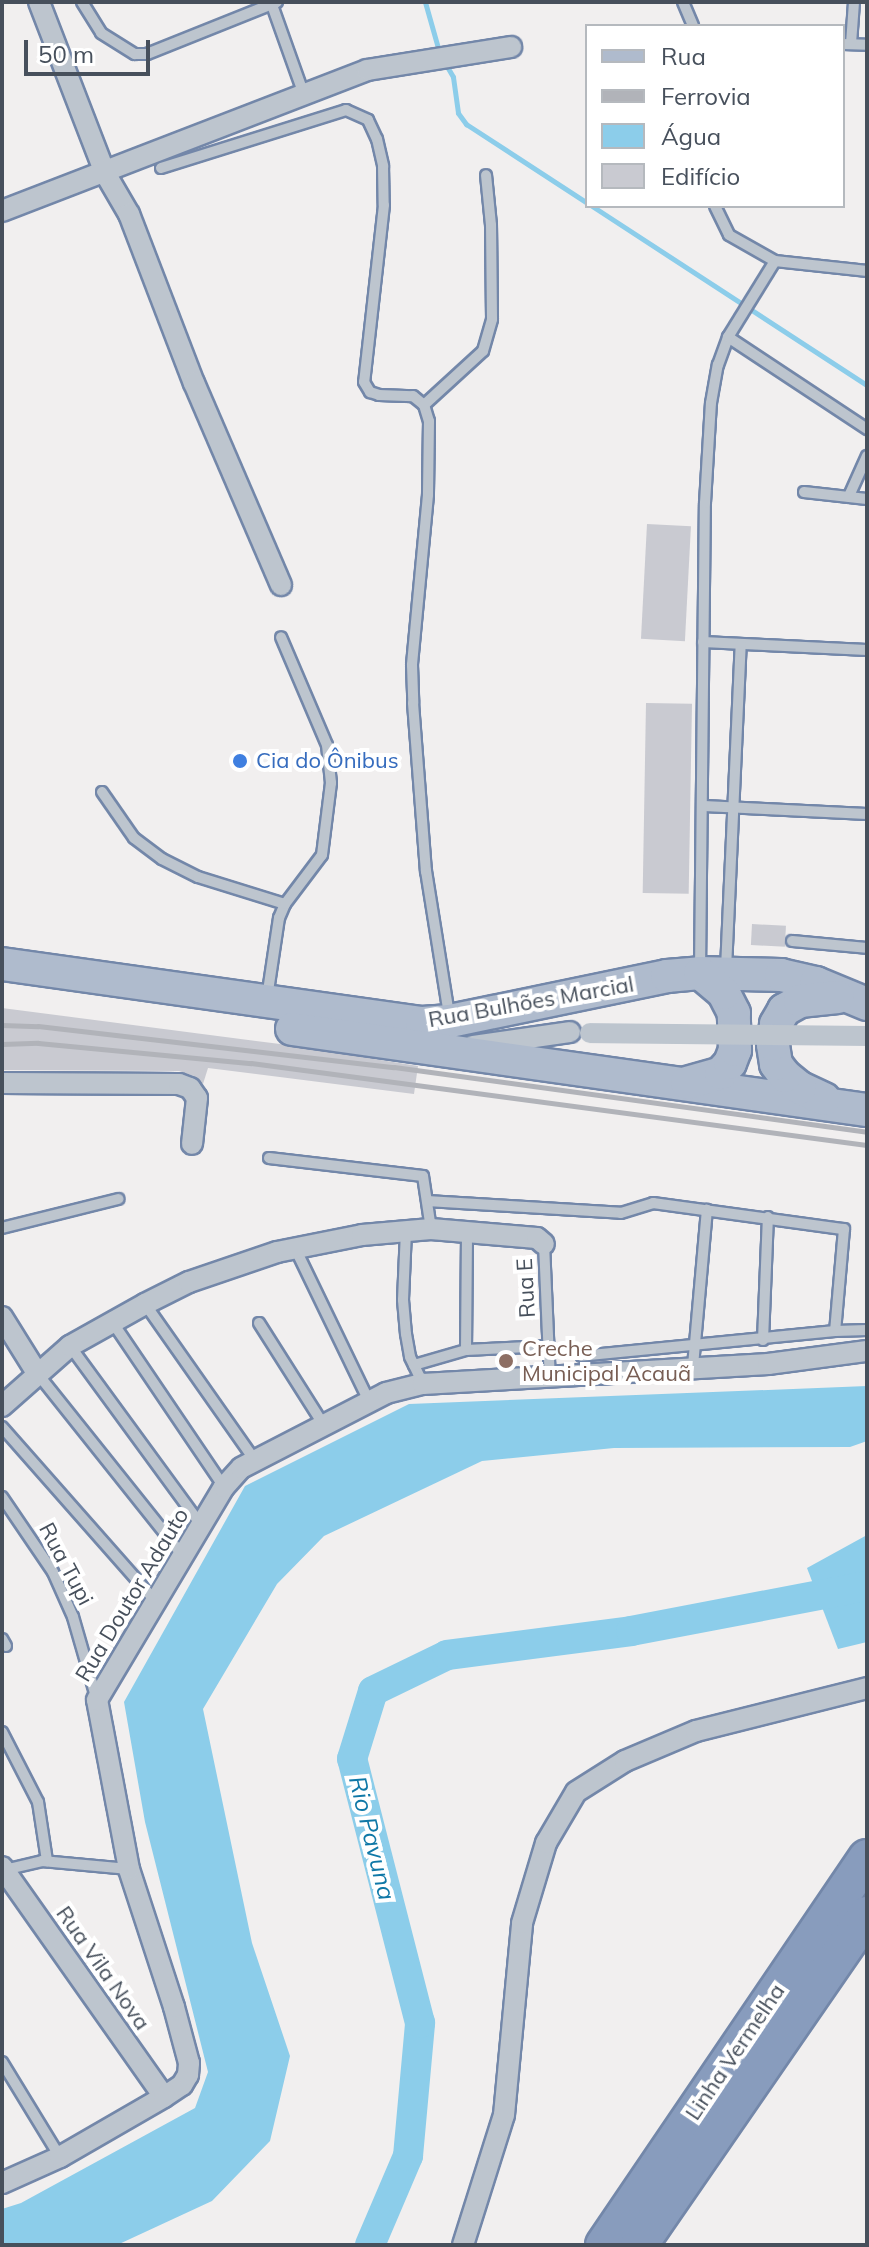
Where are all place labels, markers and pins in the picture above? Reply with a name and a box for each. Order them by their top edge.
place label: Cia do Ônibus [256,748,399,774]
marker: Cia do Ônibus [231,752,249,770]
place label: Creche Municipal Acauã [522,1335,691,1386]
marker: Creche Municipal Acauã [497,1352,515,1370]

